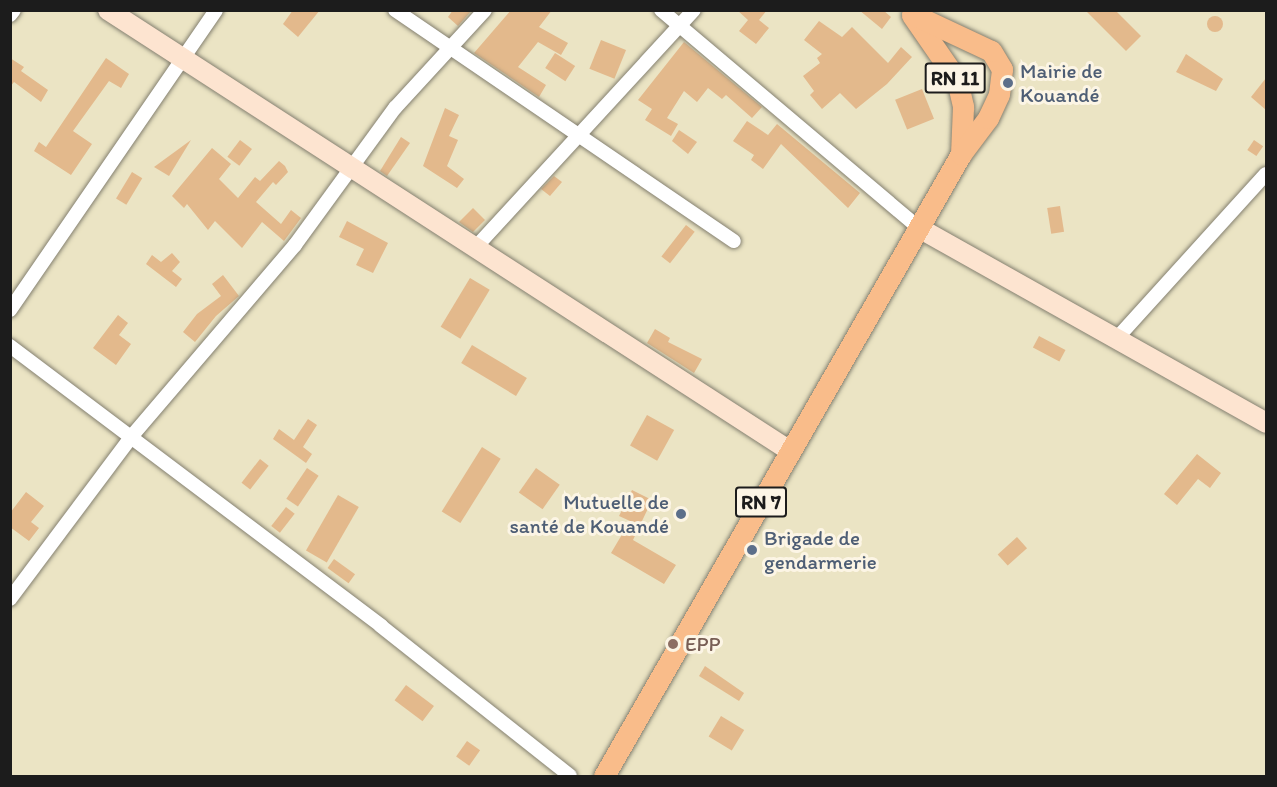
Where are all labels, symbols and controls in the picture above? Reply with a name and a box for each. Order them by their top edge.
place label: Mairie de Kouandé [1020,58,1103,108]
road number: RN 11 [924,61,986,95]
marker: Mairie de Kouandé [1001,76,1015,90]
road number: RN 7 [734,485,788,519]
place label: Mutuelle de santé de Kouandé [509,489,669,539]
marker: Mutuelle de santé de Kouandé [674,507,688,521]
place label: Brigade de gendarmerie [764,525,877,575]
marker: Brigade de gendarmerie [745,543,759,557]
place label: EPP [685,631,721,657]
marker: EPP [666,637,680,651]

